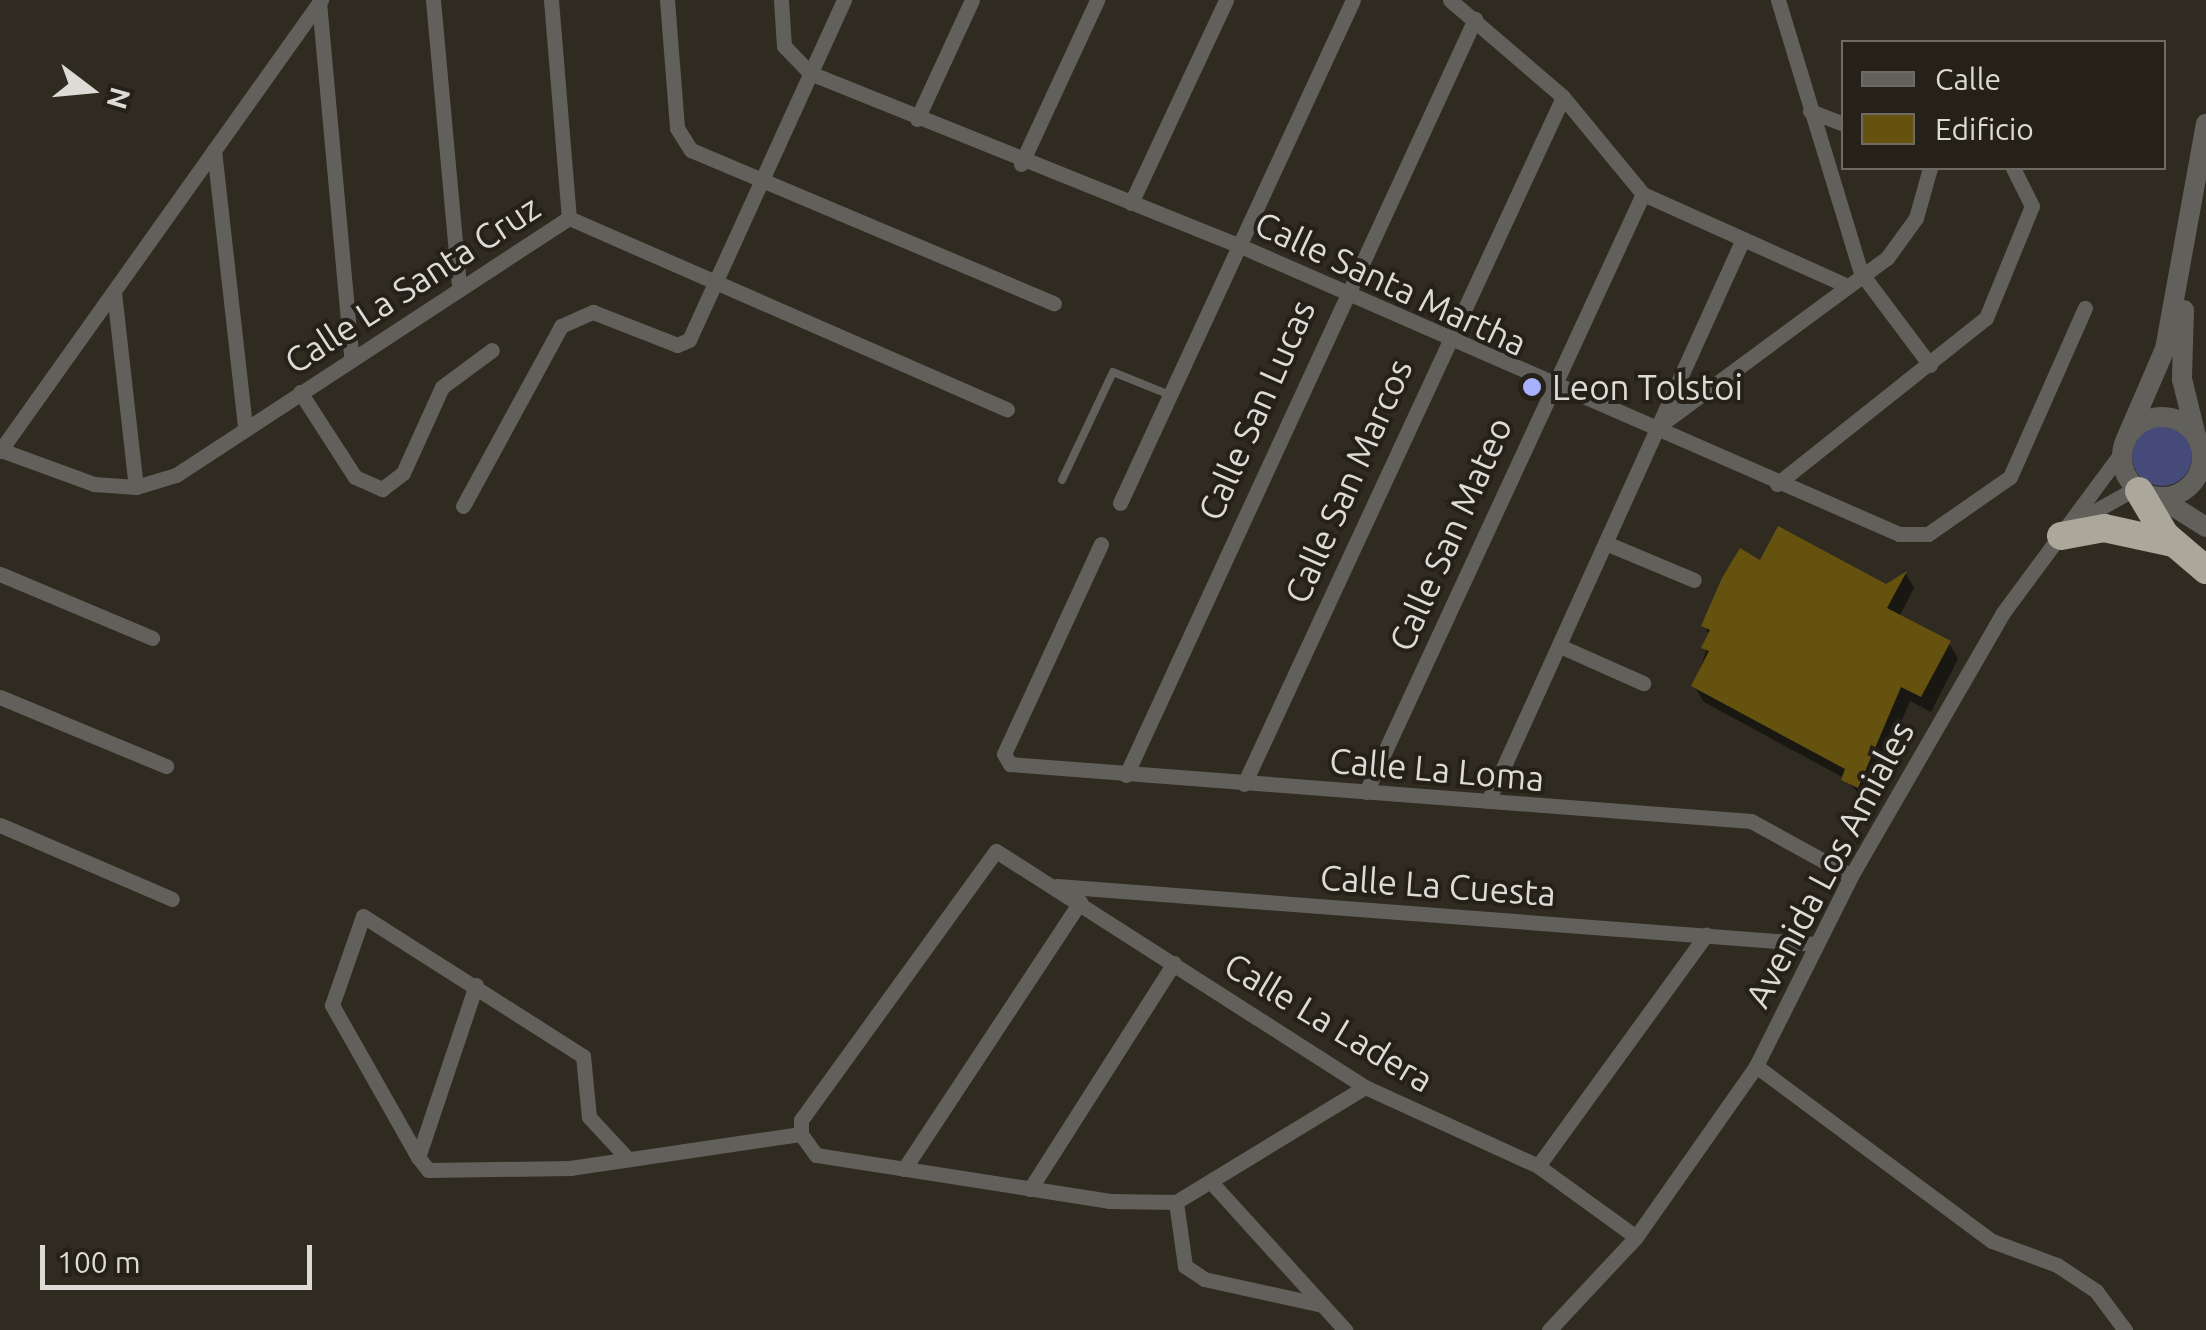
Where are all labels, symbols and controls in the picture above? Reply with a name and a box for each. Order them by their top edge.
north arrow [40,40,140,140]
legend [1841,40,2166,170]
text: Calle [1935,62,2001,96]
text: N [102,84,137,113]
text: Edificio [1935,112,2034,146]
street label: Calle La Santa Cruz [277,186,547,382]
street label: Calle Santa Martha [1249,202,1533,364]
street label: Calle San Lucas [1189,293,1323,527]
street label: Calle San Marcos [1275,352,1421,610]
place label: Leon Tolstoi [1552,366,1743,408]
marker: Leon Tolstoi [1521,376,1543,398]
street label: Calle San Mateo [1380,411,1520,657]
street label: Avenida Los Amiales [1736,714,1922,1014]
street label: Calle La Loma [1328,739,1546,799]
street label: Calle La Cuesta [1319,856,1557,914]
street label: Calle La Ladera [1217,943,1441,1101]
scale bar [45,1225,318,1287]
text: 100 m [57,1245,141,1279]

